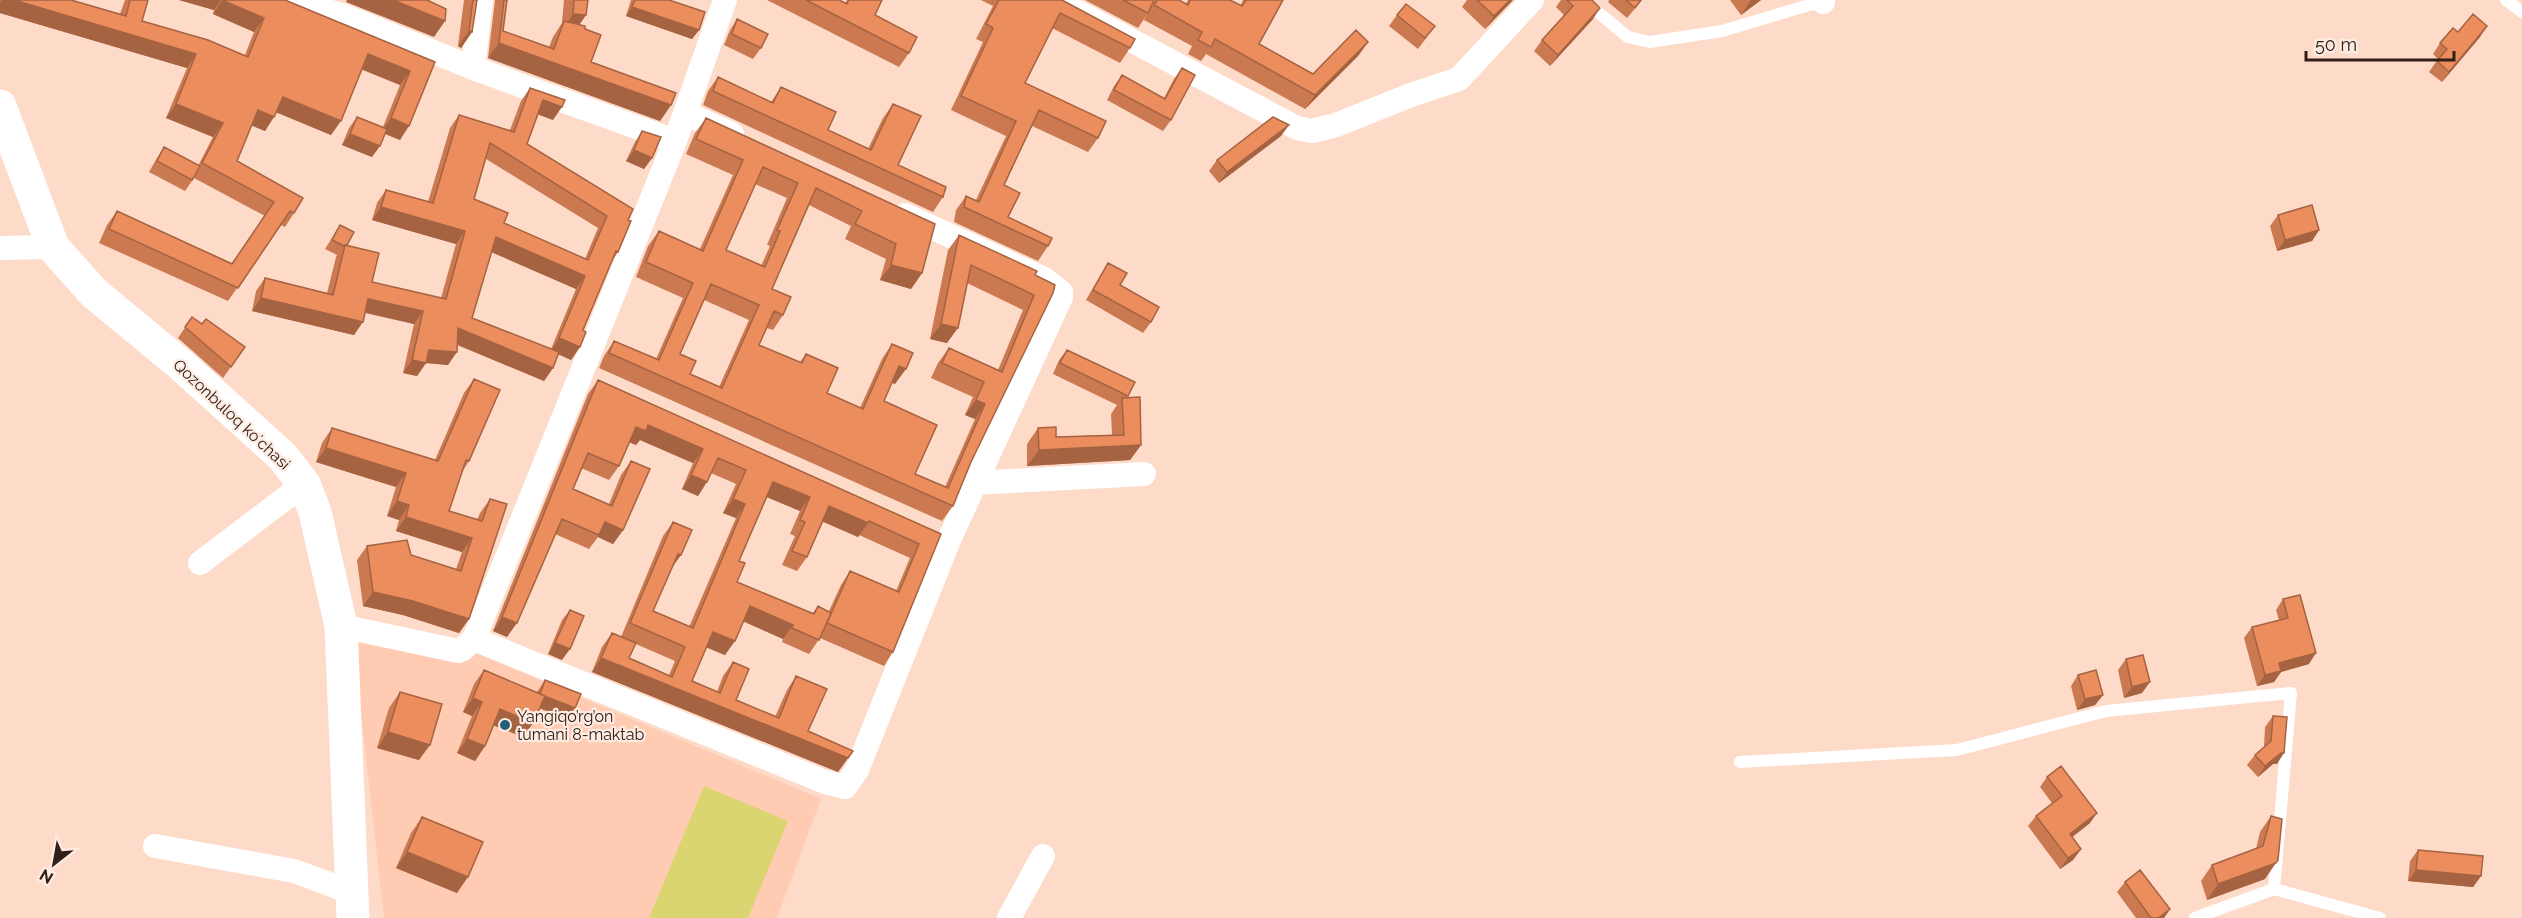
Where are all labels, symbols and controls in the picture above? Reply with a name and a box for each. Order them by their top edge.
scale bar [2306,24,2454,62]
text: 50 m [2315,34,2357,55]
street label: Qozonbuloq koʻchasi [169,355,294,474]
place label: Yangiqo’rg’on tumani 8-maktab [517,707,644,744]
marker: Yangiqo’rg’on tumani 8-maktab [498,718,512,732]
north arrow [24,834,84,894]
text: N [36,865,57,888]

